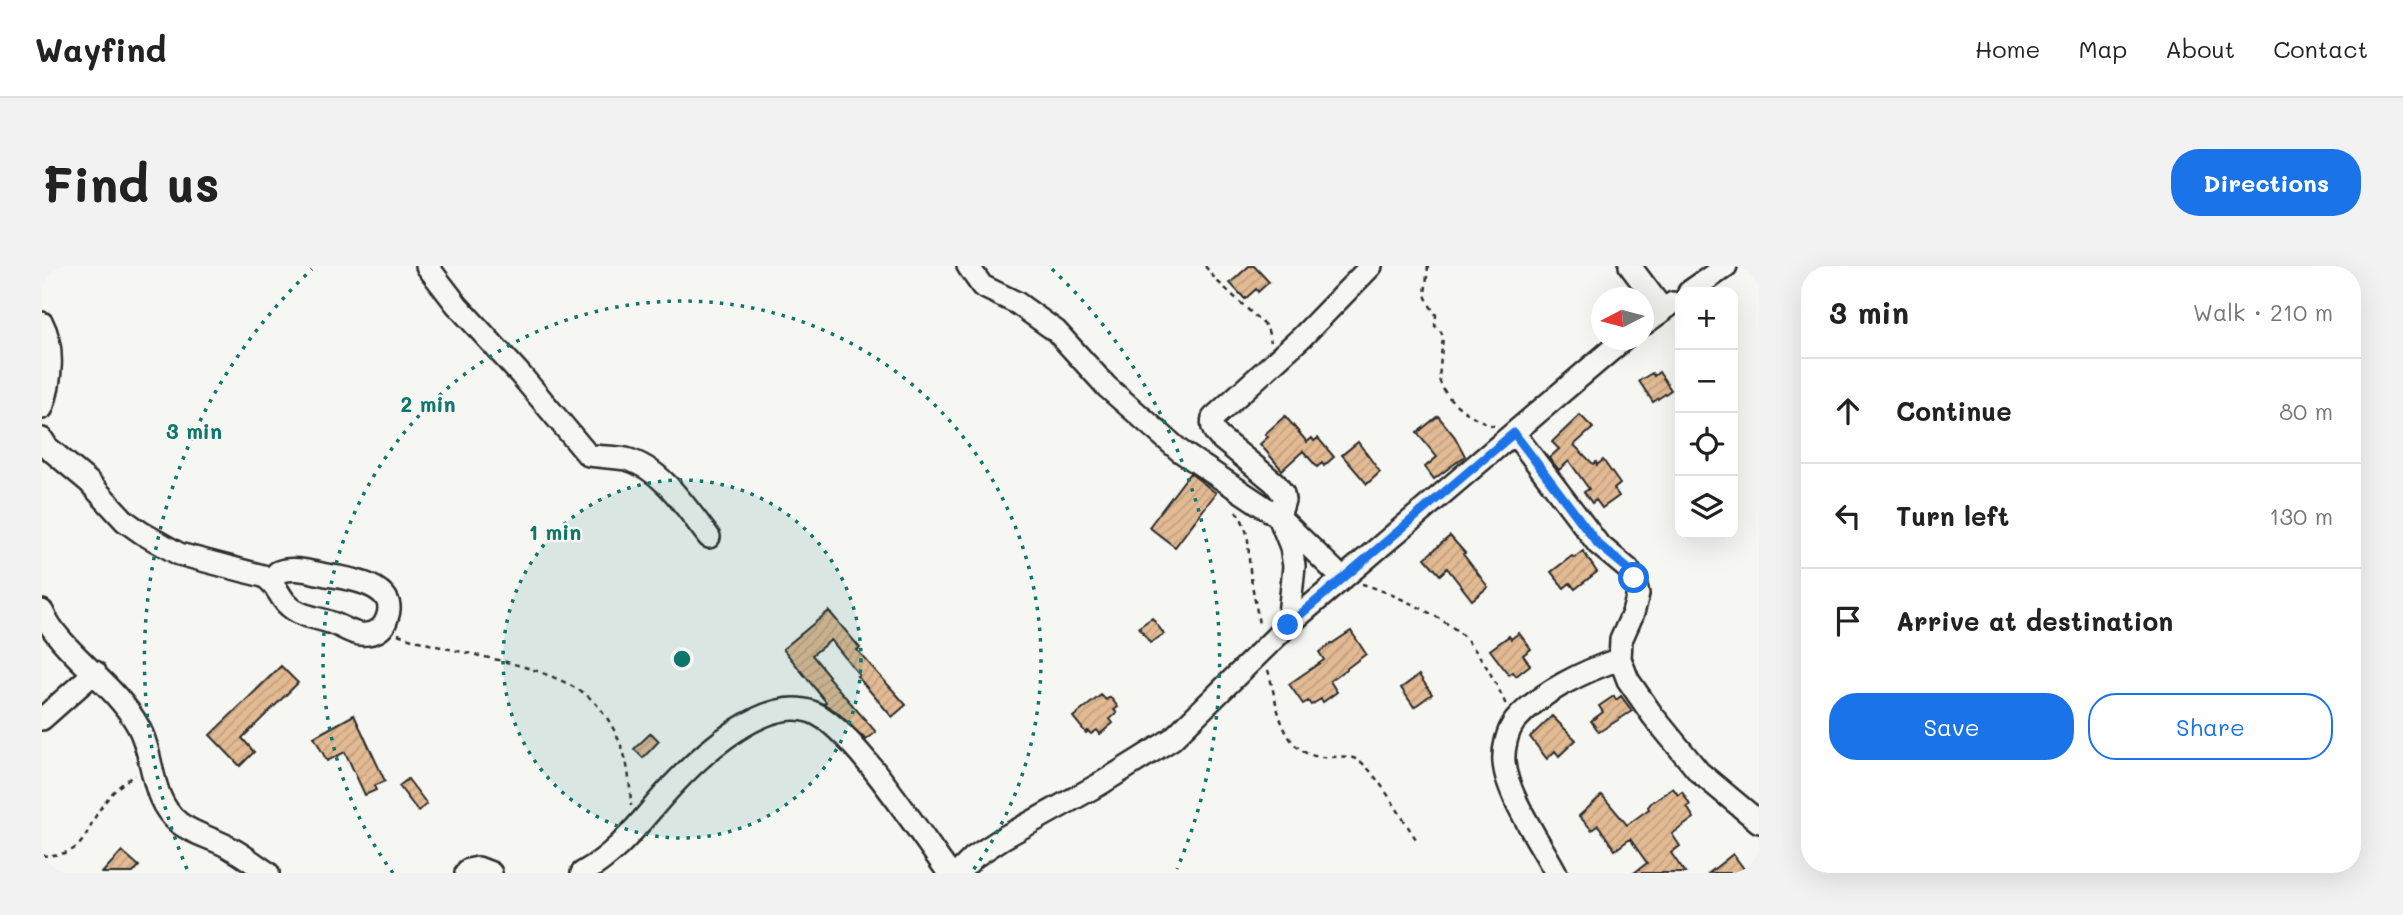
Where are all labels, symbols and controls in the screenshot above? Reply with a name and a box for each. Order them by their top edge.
text: Wayfind [35,27,166,70]
text: Home [1975,33,2040,64]
text: Map [2078,33,2127,64]
text: About [2165,33,2235,64]
text: Contact [2273,33,2368,64]
button: Directions [2171,149,2361,216]
text: Find us [42,151,220,214]
north arrow [1591,287,1654,350]
map controls [1675,287,1738,539]
button: + [1675,287,1738,350]
text: 3 min [1829,292,1909,332]
text: Walk · 210 m [2193,297,2333,327]
button: − [1675,350,1738,413]
text: 2 min [400,390,456,417]
icon: ahead [1829,392,1867,430]
text: Continue [1896,394,2012,428]
text: 80 m [2279,396,2333,426]
button: locate [1675,413,1738,476]
text: 3 min [166,417,222,444]
button: layers [1675,476,1738,539]
icon: left [1829,497,1867,535]
text: Turn left [1896,499,2009,533]
text: 130 m [2269,501,2333,531]
text: 1 min [529,518,581,545]
route start [1618,562,1649,593]
icon: arrive [1829,602,1867,640]
text: Arrive at destination [1896,604,2173,638]
route end [1272,609,1303,640]
centre of rings [670,647,694,671]
button: Save [1829,693,2074,760]
button: Share [2088,693,2333,760]

